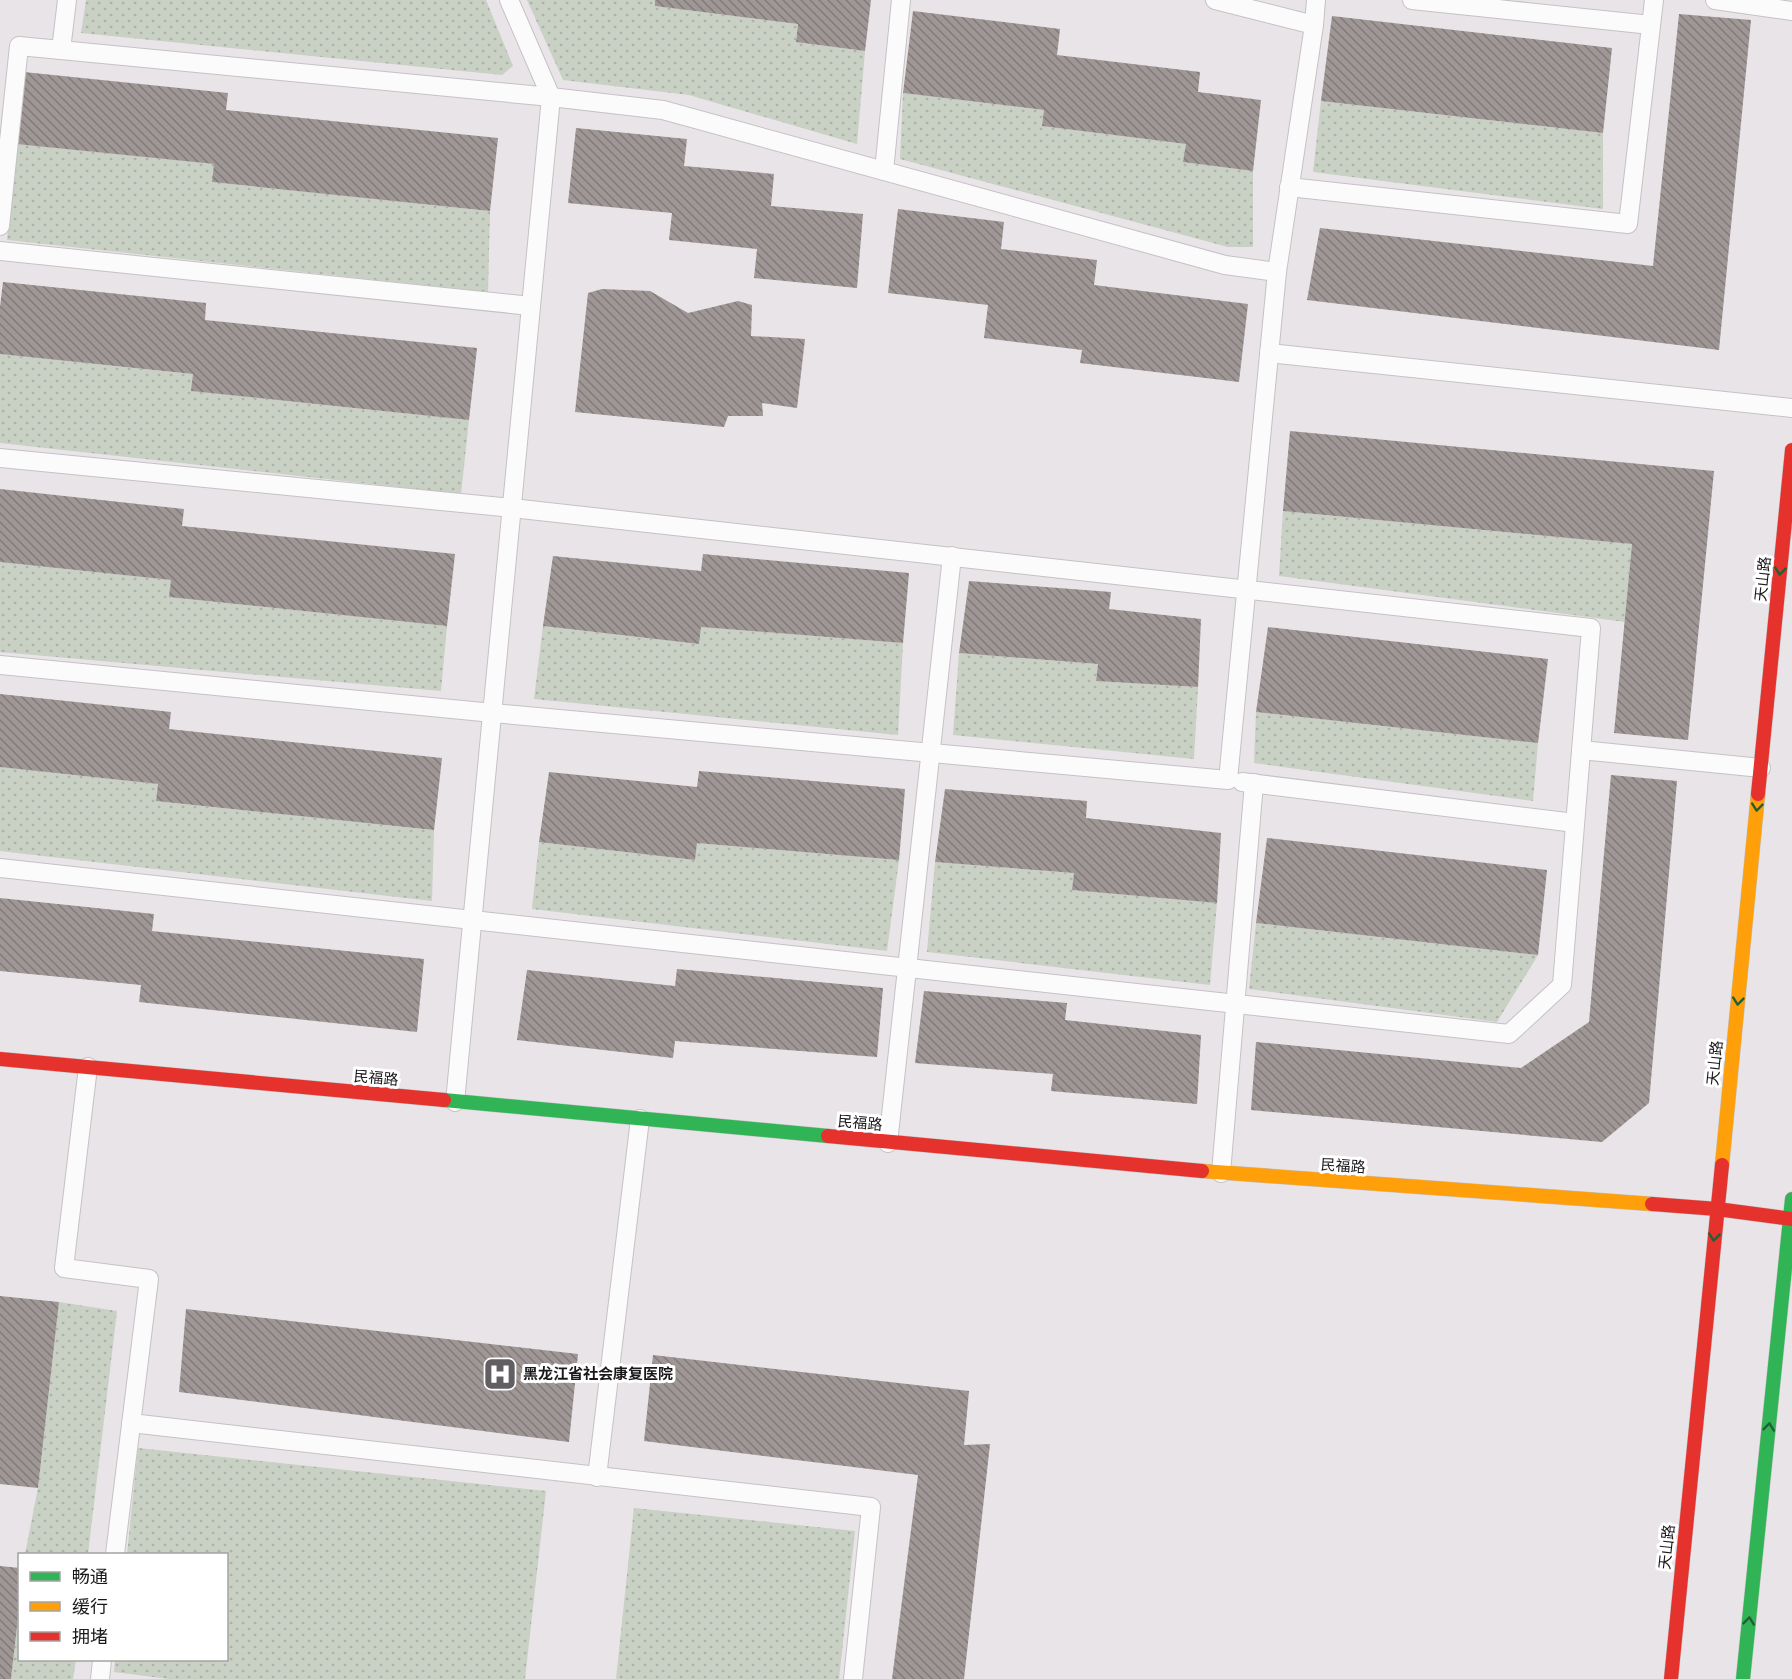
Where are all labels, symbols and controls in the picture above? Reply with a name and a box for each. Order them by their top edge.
street label: 天山路 [1751,556,1773,602]
one-way arrow [1774,566,1787,576]
one-way arrow [1751,802,1764,811]
one-way arrow [1732,996,1745,1005]
street label: 天山路 [1703,1040,1725,1086]
street label: 民福路 [353,1066,399,1088]
street label: 民福路 [837,1111,883,1133]
street label: 民福路 [1320,1154,1366,1176]
one-way arrow [1708,1232,1721,1241]
hospital icon: 黑龙江省社会康复医院 [482,1356,518,1392]
place label: 黑龙江省社会康复医院 [523,1364,673,1382]
one-way arrow [1762,1422,1774,1431]
street label: 天山路 [1655,1524,1677,1570]
legend [18,1553,228,1661]
text: 畅通 [72,1565,108,1587]
text: 缓行 [72,1595,108,1617]
one-way arrow [1742,1616,1754,1625]
text: 拥堵 [72,1625,108,1647]

